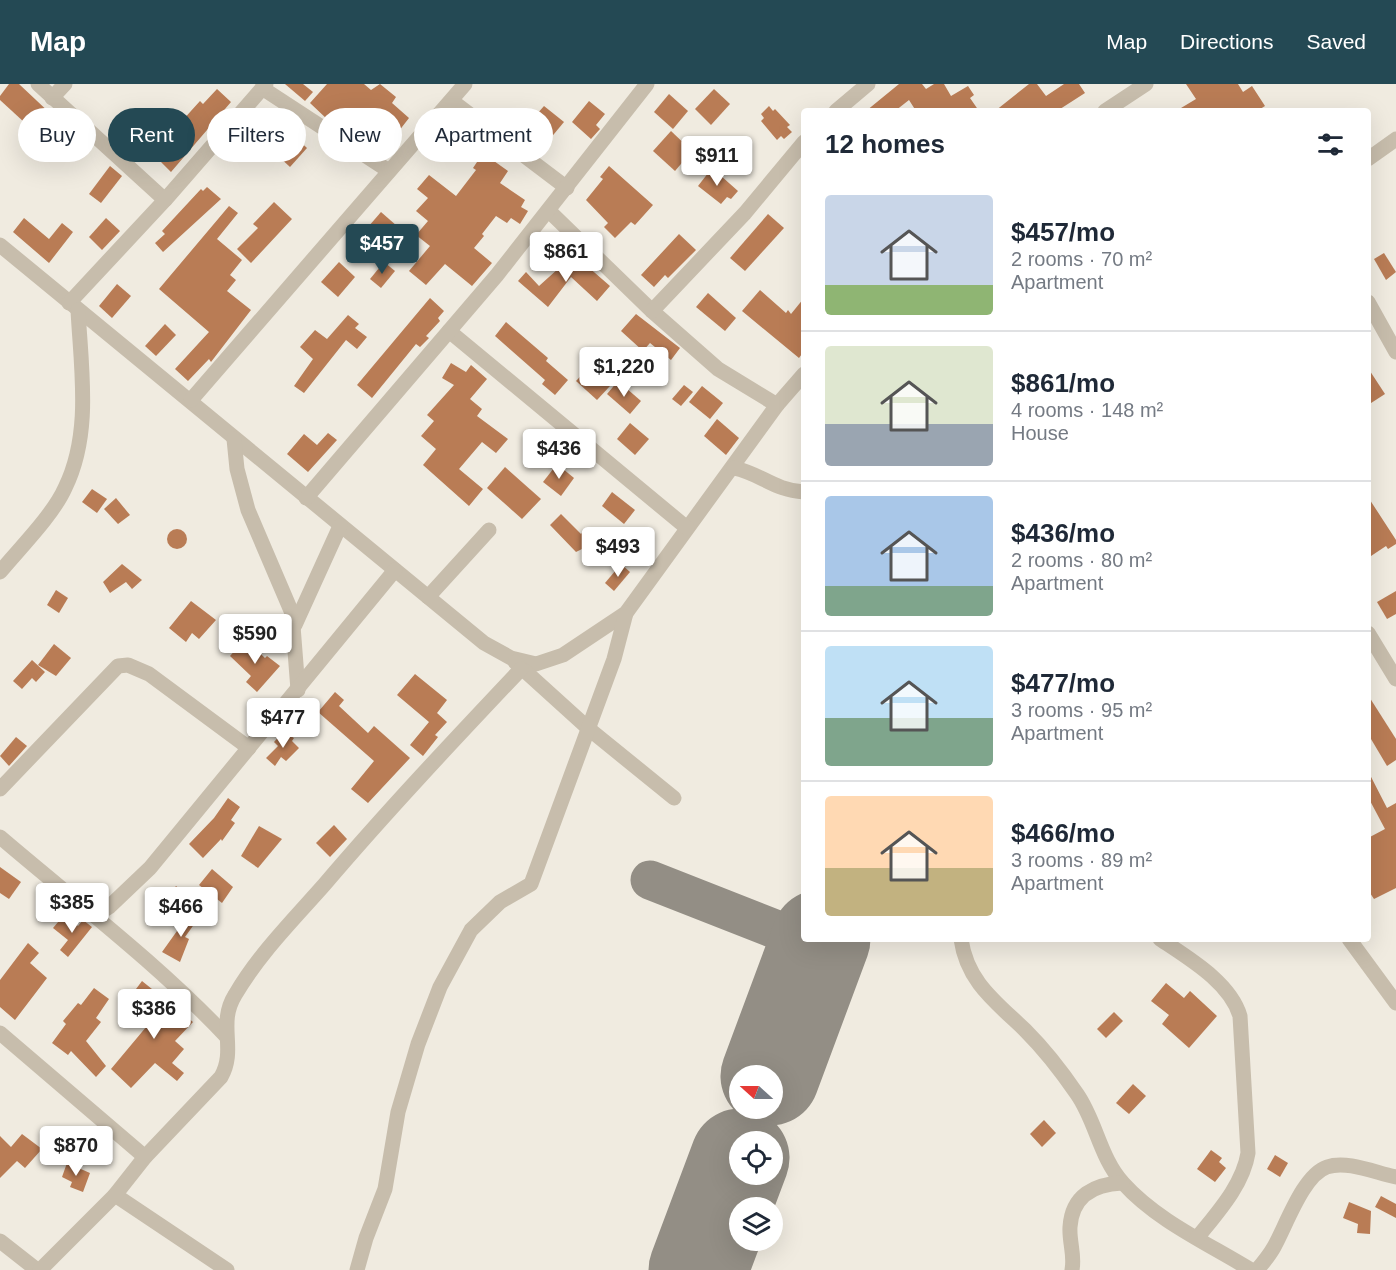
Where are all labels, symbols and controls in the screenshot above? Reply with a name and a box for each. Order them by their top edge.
text: Map [30,26,86,57]
text: Map [1106,30,1147,53]
text: Directions [1180,30,1273,53]
text: Saved [1306,30,1366,53]
chip: Buy [18,108,96,162]
chip: Rent [108,108,195,162]
chip: Filters [207,108,306,162]
chip: New [318,108,402,162]
chip: Apartment [414,108,553,162]
icon: filters [1314,128,1347,161]
text: 12 homes [825,129,945,159]
pin: $911 [681,136,753,187]
text: $911 [695,144,739,166]
text: $457/mo [1011,217,1115,247]
icon: home [873,219,945,291]
pin: $457 [346,224,418,275]
text: $457 [360,232,404,254]
pin: $861 [530,232,602,283]
text: $861 [544,240,588,262]
text: 2 rooms · 70 m² [1011,248,1152,270]
text: Apartment [1011,271,1103,293]
pin: $1,220 [575,347,673,398]
text: $1,220 [593,355,655,377]
text: $861/mo [1011,368,1115,398]
icon: home [873,370,945,442]
text: 4 rooms · 148 m² [1011,399,1163,421]
text: House [1011,422,1069,444]
pin: $436 [523,429,595,480]
text: $436 [537,437,581,459]
text: $436/mo [1011,518,1115,548]
icon: home [873,520,945,592]
pin: $493 [582,527,654,578]
text: $493 [596,535,640,557]
text: 2 rooms · 80 m² [1011,549,1152,571]
text: Apartment [1011,572,1103,594]
pin: $590 [219,614,291,665]
text: $590 [233,622,277,644]
text: $477/mo [1011,668,1115,698]
icon: home [873,670,945,742]
pin: $477 [247,698,319,749]
text: 3 rooms · 95 m² [1011,699,1152,721]
text: $477 [261,706,305,728]
text: Apartment [1011,722,1103,744]
text: $466/mo [1011,818,1115,848]
icon: home [873,820,945,892]
text: 3 rooms · 89 m² [1011,849,1152,871]
text: Apartment [1011,872,1103,894]
pin: $385 [36,883,108,934]
pin: $466 [145,887,217,938]
text: $385 [50,891,94,913]
text: $466 [159,895,203,917]
pin: $386 [118,989,190,1040]
text: $386 [132,997,176,1019]
north arrow [729,1065,783,1119]
map controls [729,1065,783,1251]
pin: $870 [40,1126,112,1177]
button: locate [729,1131,783,1185]
text: $870 [54,1134,98,1156]
button: layers [729,1197,783,1251]

